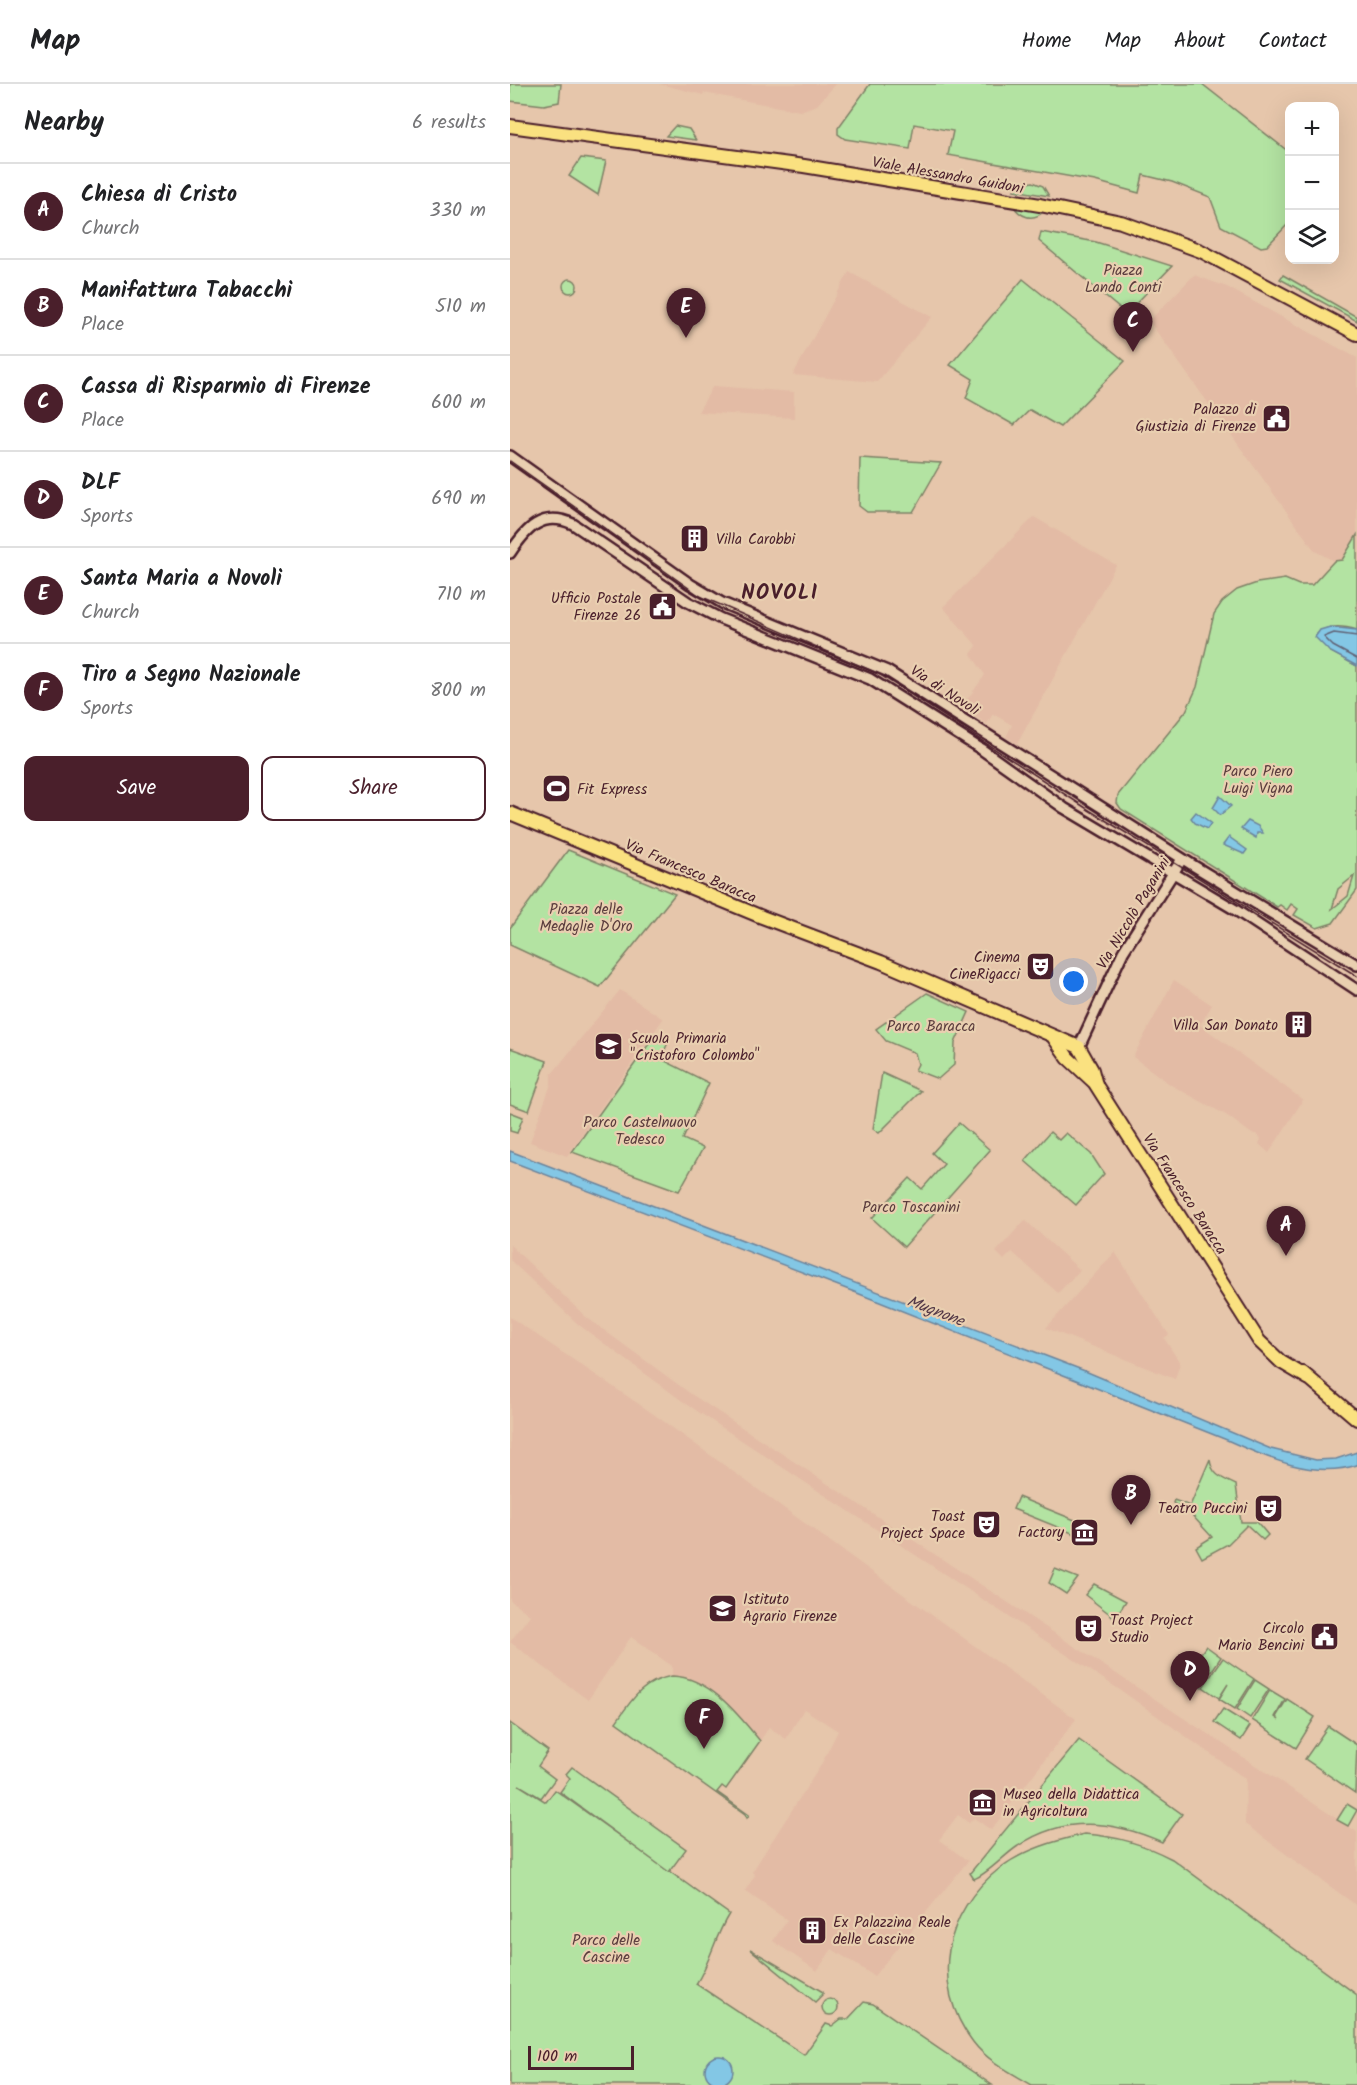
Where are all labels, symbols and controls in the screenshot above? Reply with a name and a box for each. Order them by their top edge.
text: Map [30,19,81,64]
text: Home [1022,25,1071,58]
text: Map [1104,25,1141,58]
text: About [1174,25,1225,58]
text: Contact [1258,25,1327,58]
text: Nearby [24,102,104,144]
map controls [1285,102,1339,264]
button: + [1285,102,1339,156]
text: 6 results [412,107,486,139]
street label: Viale Alessandro Guidoni [870,151,1027,201]
button: − [1285,156,1339,210]
text: Chiesa di Cristo [81,178,237,213]
text: A [37,195,50,227]
text: 330 m [429,195,486,227]
button: layers [1285,210,1339,264]
text: Church [81,213,140,245]
park label: Piazza Lando Conti [1085,259,1163,300]
text: Manifattura Tabacchi [81,274,292,309]
pin: E [666,288,705,338]
text: B [37,291,50,323]
text: 510 m [435,291,486,323]
pin: C [1114,302,1152,352]
text: Place [81,309,124,341]
text: Cassa di Risparmio di Firenze [81,370,370,405]
text: C [37,387,50,419]
text: 600 m [431,387,486,419]
place label: Palazzo di Giustizia di Firenze [1136,398,1257,439]
public building icon: Palazzo di Giustizia di Firenze [1261,402,1293,434]
text: Place [81,405,124,437]
text: DLF [81,466,120,501]
text: D [37,483,50,515]
text: 690 m [431,483,486,515]
text: Sports [81,501,133,533]
building icon: Villa Carobbi [679,523,711,555]
place label: Villa Carobbi [716,528,796,552]
text: Santa Maria a Novoli [81,562,282,597]
district label: NOVOLI [741,577,819,610]
text: E [38,579,49,611]
text: 710 m [437,579,486,611]
place label: Ufficio Postale Firenze 26 [551,587,641,628]
public building icon: Ufficio Postale Firenze 26 [646,591,678,623]
text: Church [81,597,140,629]
text: Tiro a Segno Nazionale [81,658,300,693]
street label: Via di Novoli [905,659,985,723]
text: F [38,675,49,707]
text: 800 m [430,675,486,707]
text: Sports [81,693,133,725]
button: Save [24,756,249,821]
button: Share [261,756,486,821]
park label: Parco Piero Luigi Vigna [1223,760,1293,801]
sports icon: Fit Express [540,773,572,805]
place label: Fit Express [577,778,648,802]
street label: Via Francesco Baracca [621,833,760,910]
street label: Via Niccolò Paganini [1091,852,1178,974]
park label: Piazza delle Medaglie D'Oro [539,898,633,939]
place label: Cinema CineRigacci [949,946,1021,987]
theatre icon: Cinema CineRigacci [1025,950,1057,982]
your location [1059,967,1088,996]
building icon: Villa San Donato [1283,1009,1315,1041]
place label: Villa San Donato [1173,1014,1278,1038]
park label: Parco Baracca [887,1015,975,1039]
place label: Scuola Primaria "Cristoforo Colombo" [630,1027,760,1068]
school or university icon: Scuola Primaria "Cristoforo Colombo" [593,1031,625,1063]
park label: Parco Castelnuovo Tedesco [583,1111,697,1152]
street label: Via Francesco Baracca [1136,1129,1233,1260]
park label: Parco Toscanini [862,1196,961,1220]
pin: A [1266,1206,1306,1256]
water label: Mugnone [903,1289,969,1334]
pin: B [1112,1476,1150,1525]
theatre icon: Teatro Puccini [1252,1492,1284,1524]
place label: Teatro Puccini [1158,1497,1248,1521]
place label: Toast Project Space [880,1505,965,1546]
theatre icon: Toast Project Space [970,1509,1002,1541]
museum icon: Factory [1069,1516,1101,1548]
place label: Factory [1018,1521,1065,1545]
place label: Istituto Agrario Firenze [743,1588,837,1629]
school or university icon: Istituto Agrario Firenze [706,1592,738,1624]
place label: Toast Project Studio [1110,1609,1193,1650]
theatre icon: Toast Project Studio [1073,1613,1105,1645]
place label: Circolo Mario Bencini [1218,1617,1305,1658]
public building icon: Circolo Mario Bencini [1309,1621,1341,1653]
pin: D [1170,1652,1210,1701]
pin: F [684,1700,724,1749]
place label: Museo della Didattica in Agricoltura [1003,1783,1139,1824]
museum icon: Museo della Didattica in Agricoltura [966,1787,998,1819]
place label: Ex Palazzina Reale delle Cascine [833,1911,951,1952]
building icon: Ex Palazzina Reale delle Cascine [796,1915,828,1947]
park label: Parco delle Cascine [572,1929,640,1970]
scale bar [528,2043,634,2070]
text: 100 m [537,2044,577,2069]

